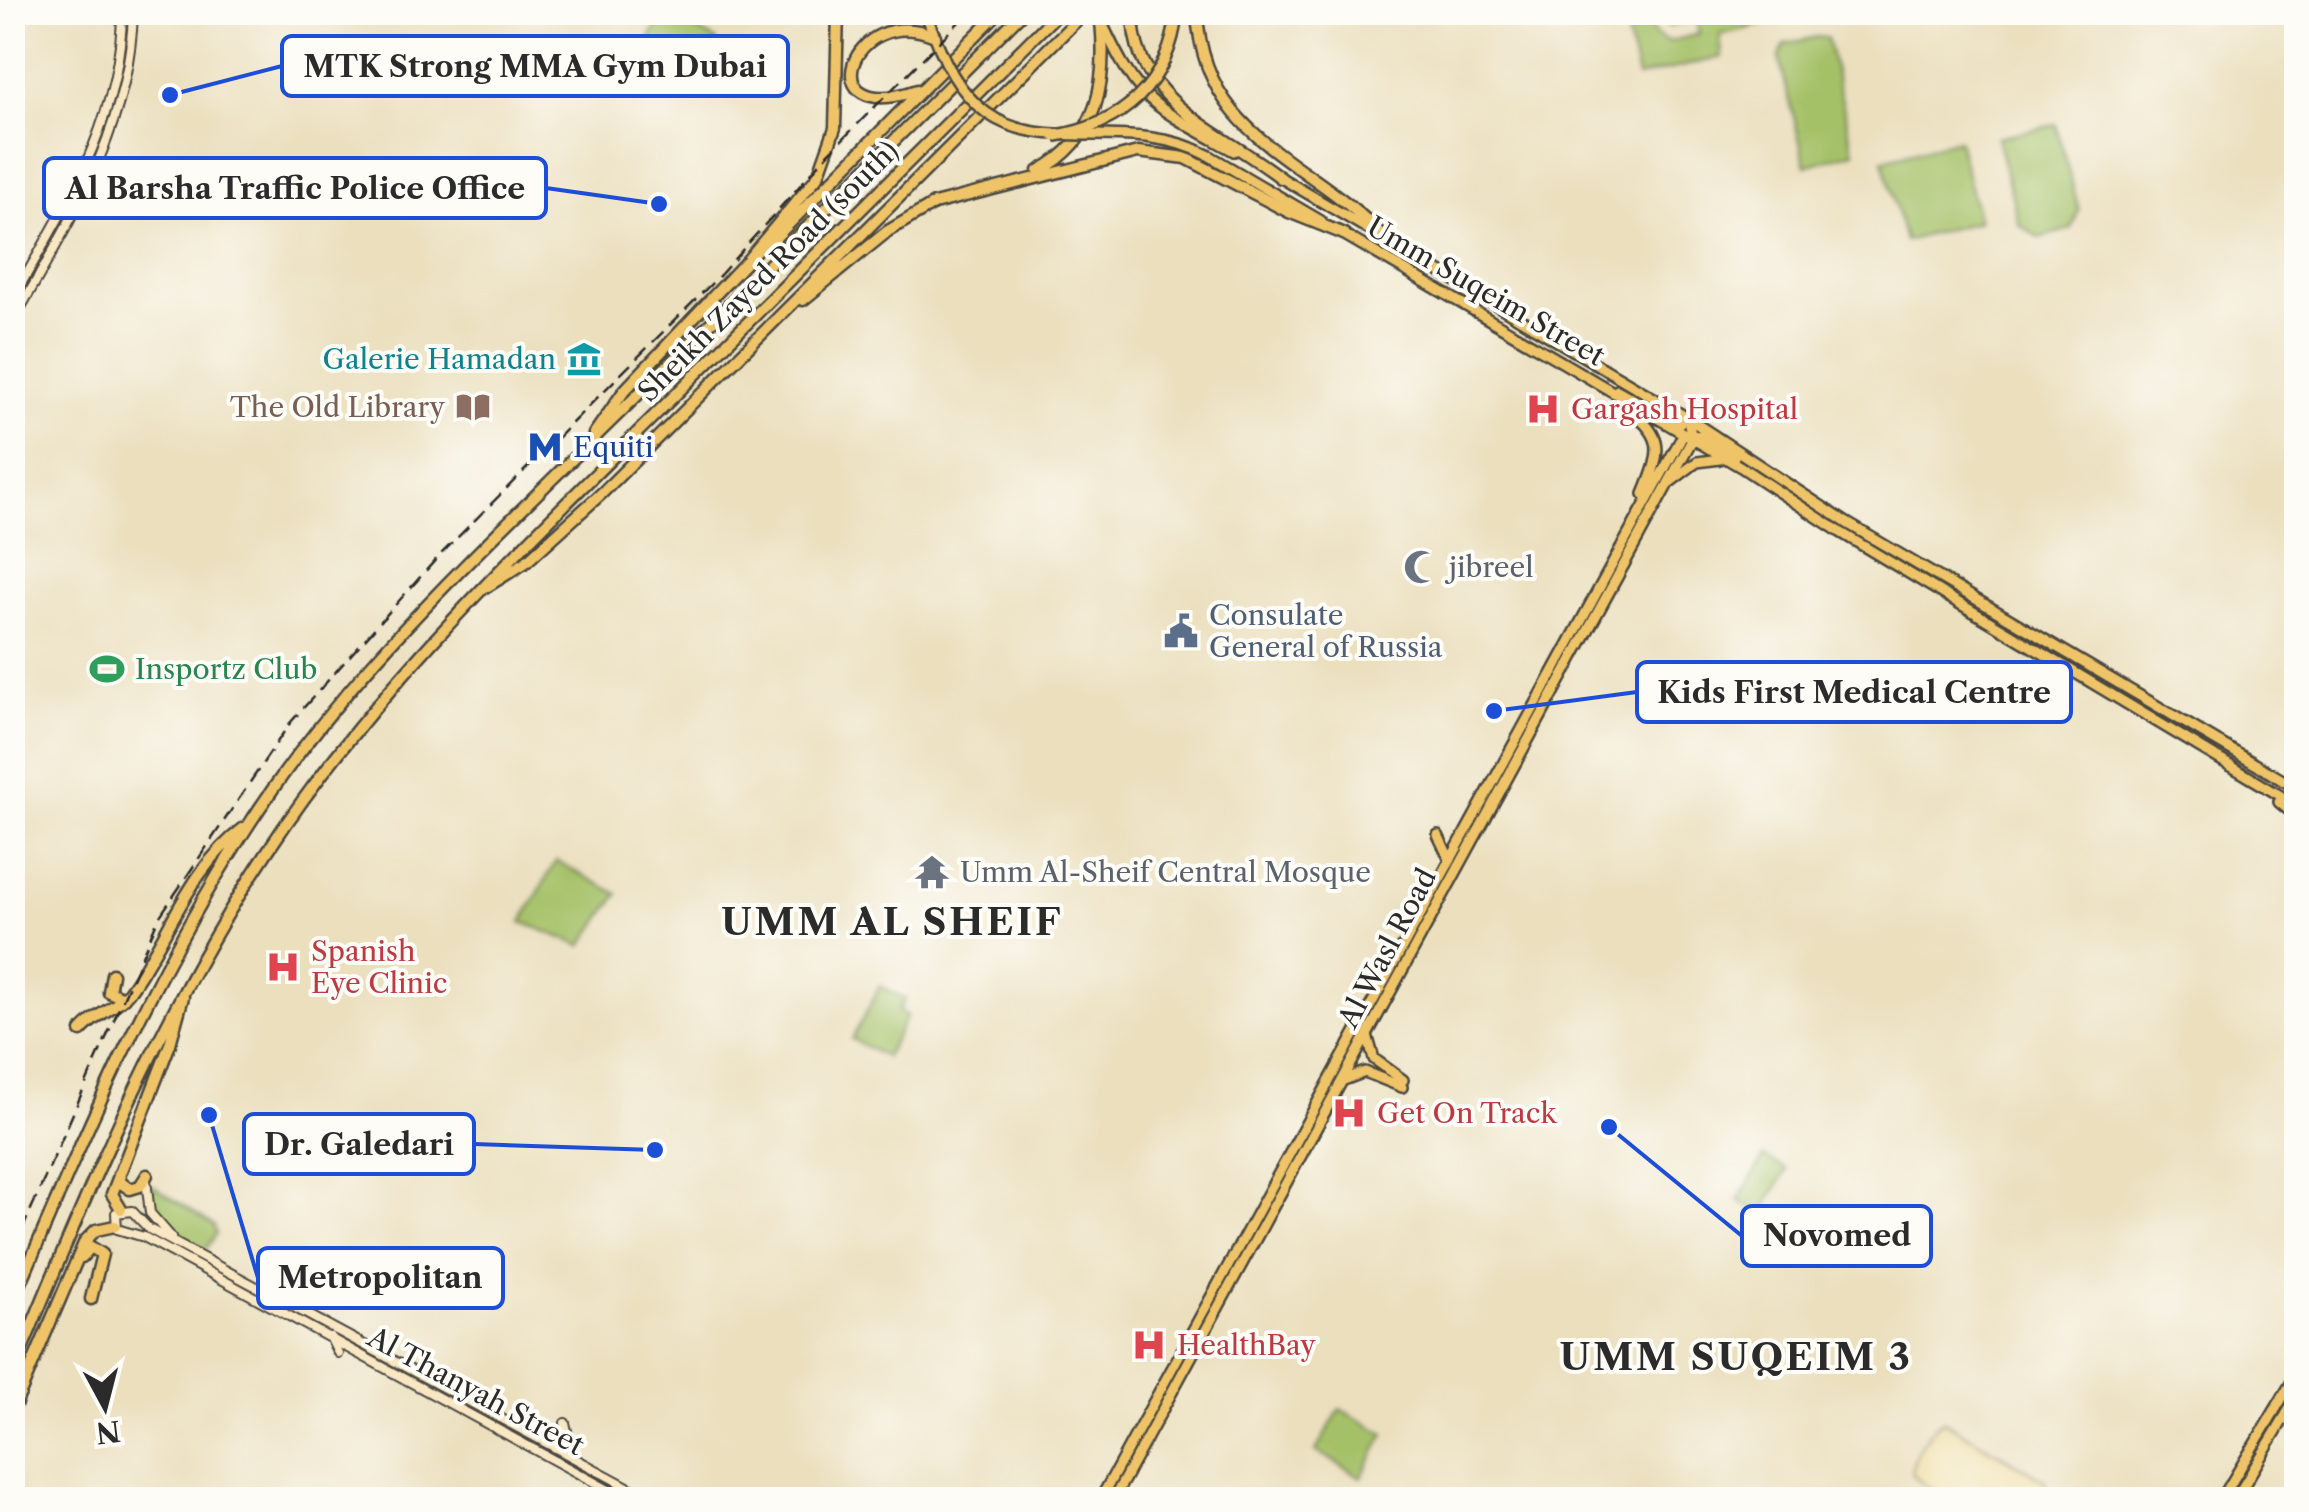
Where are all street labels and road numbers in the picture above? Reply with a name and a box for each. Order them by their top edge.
street label: Sheikh Zayed Road (south) [631,134,905,408]
street label: Umm Suqeim Street [1361,209,1611,373]
street label: Al Wasl Road [1330,862,1443,1034]
street label: Al Thanyah Street [361,1319,590,1462]

